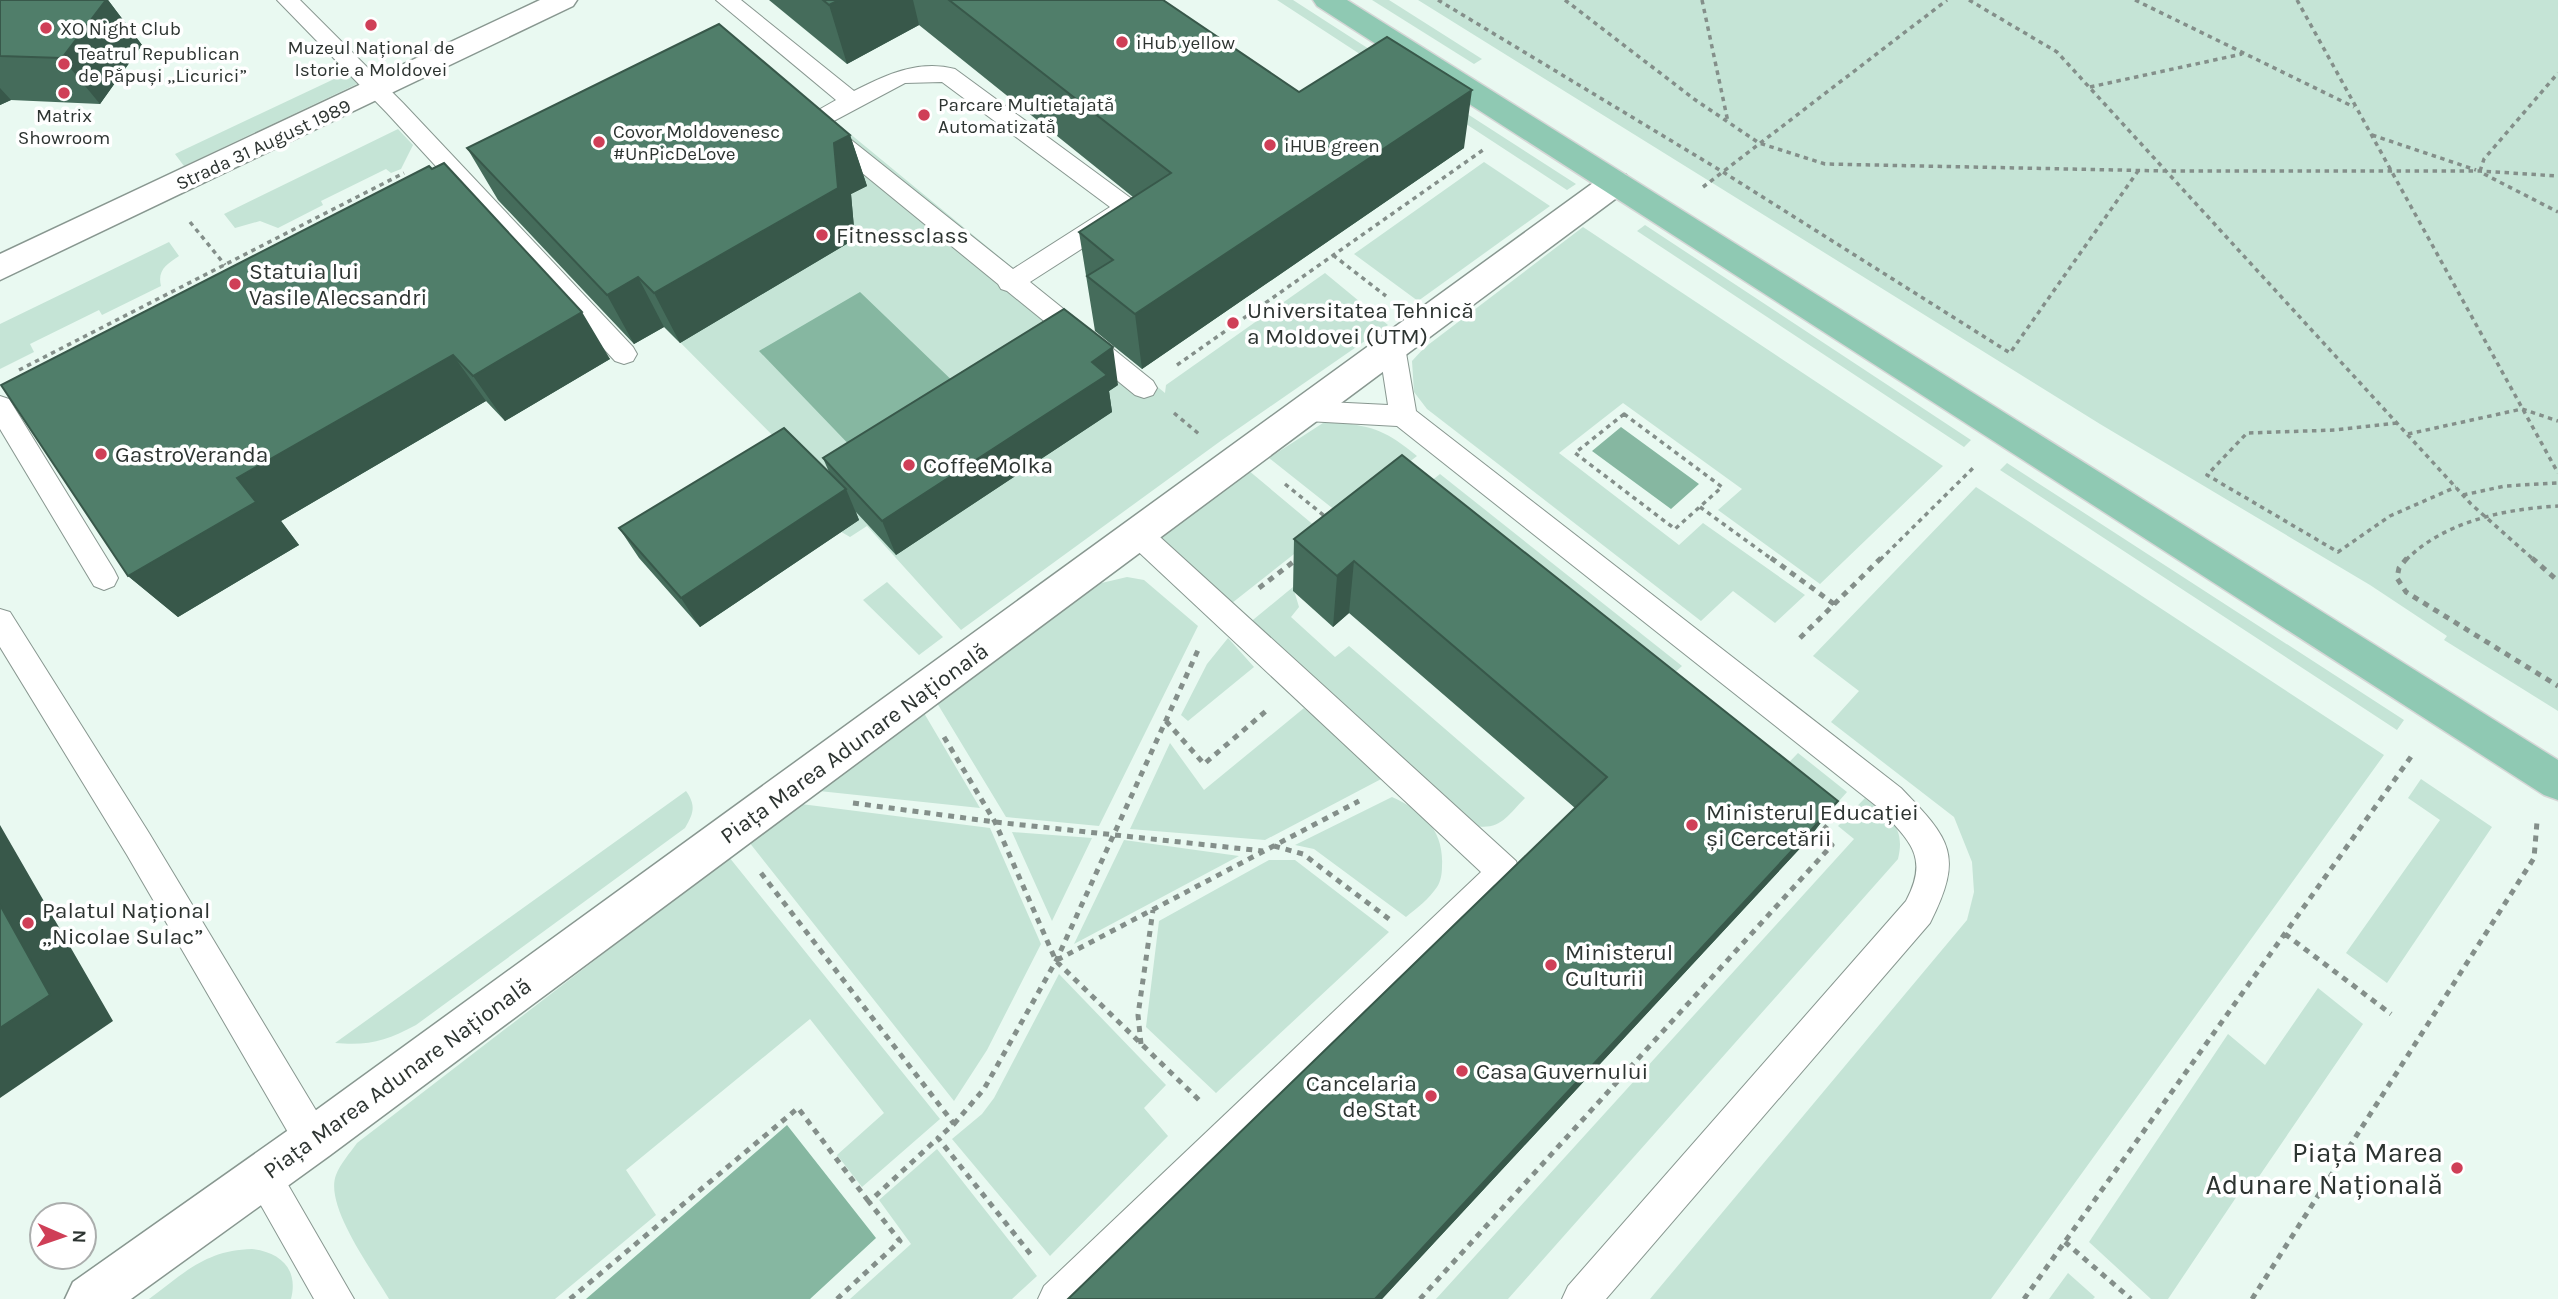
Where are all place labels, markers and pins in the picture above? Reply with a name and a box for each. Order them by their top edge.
marker: Muzeul Național de Istorie a Moldovei [363,17,379,33]
place label: XO Night Club [60,18,181,40]
marker: XO Night Club [38,20,54,36]
place label: iHub yellow [1136,32,1235,54]
marker: iHub yellow [1114,34,1130,50]
place label: Muzeul Național de Istorie a Moldovei [287,37,455,81]
place label: Teatrul Republican de Păpuși „Licurici” [78,43,247,87]
marker: Teatrul Republican de Păpuși „Licurici” [56,56,72,72]
marker: Matrix Showroom [56,85,72,101]
place label: Parcare Multietajată Automatizată [938,94,1114,138]
place label: Matrix Showroom [18,105,110,149]
marker: Parcare Multietajată Automatizată [916,107,932,123]
place label: Covor Moldovenesc #UnPicDeLove [613,121,780,165]
marker: Covor Moldovenesc #UnPicDeLove [591,134,607,150]
place label: iHUB green [1284,135,1380,157]
marker: iHUB green [1262,137,1278,153]
place label: Fitnessclass [836,222,969,249]
marker: Fitnessclass [814,227,830,243]
place label: Statuia lui Vasile Alecsandri [249,258,427,311]
marker: Statuia lui Vasile Alecsandri [227,276,243,292]
place label: Universitatea Tehnică a Moldovei (UTM) [1247,297,1474,350]
marker: Universitatea Tehnică a Moldovei (UTM) [1225,315,1241,331]
place label: GastroVeranda [115,441,269,468]
marker: GastroVeranda [93,446,109,462]
place label: CoffeeMolka [923,452,1053,479]
marker: CoffeeMolka [901,457,917,473]
place label: Ministerul Educației și Cercetării [1706,799,1919,852]
marker: Ministerul Educației și Cercetării [1684,817,1700,833]
place label: Palatul Național „Nicolae Sulac” [42,897,210,950]
marker: Palatul Național „Nicolae Sulac” [20,915,36,931]
place label: Ministerul Culturii [1565,939,1673,992]
marker: Ministerul Culturii [1543,957,1559,973]
place label: Casa Guvernului [1476,1058,1648,1085]
marker: Casa Guvernului [1454,1063,1470,1079]
place label: Cancelaria de Stat [1306,1070,1417,1123]
marker: Cancelaria de Stat [1423,1088,1439,1104]
place label: Piața Marea Adunare Națională [2206,1136,2443,1201]
marker: Piața Marea Adunare Națională [2449,1160,2465,1176]

